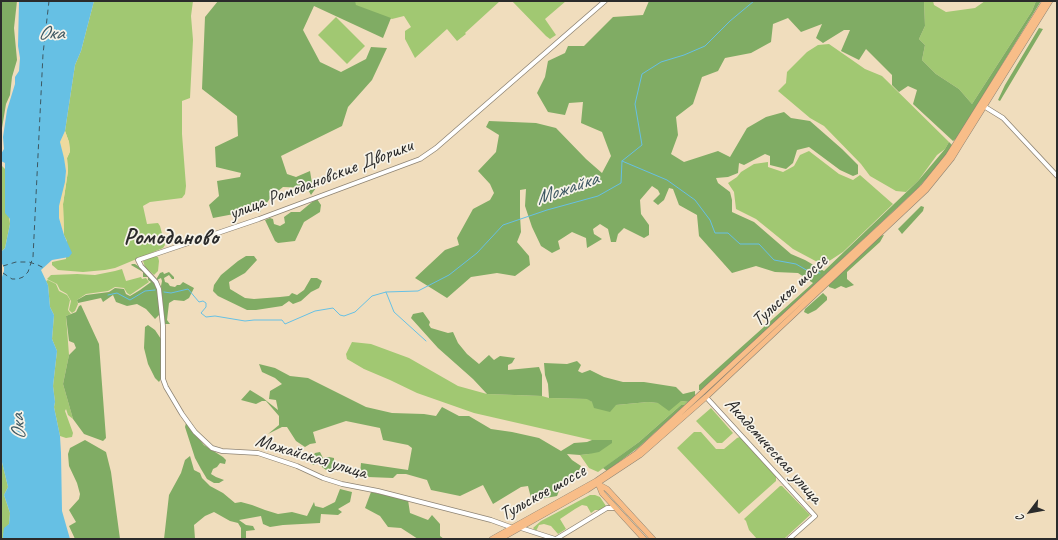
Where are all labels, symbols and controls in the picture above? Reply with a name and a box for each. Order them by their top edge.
water label: Ока [38,22,64,46]
street label: улица Ромодановские Дворики [226,134,416,226]
water label: Можайка [533,167,601,211]
district label: Ромоданово [124,224,218,252]
street label: Тульское шоссе [747,250,833,332]
street label: Академическая улица [719,393,827,509]
water label: Ока [6,413,32,441]
street label: Можайская улица [253,429,369,485]
street label: Тульское шоссе [496,460,590,526]
north arrow [1010,492,1050,532]
text: С [1012,512,1027,524]

